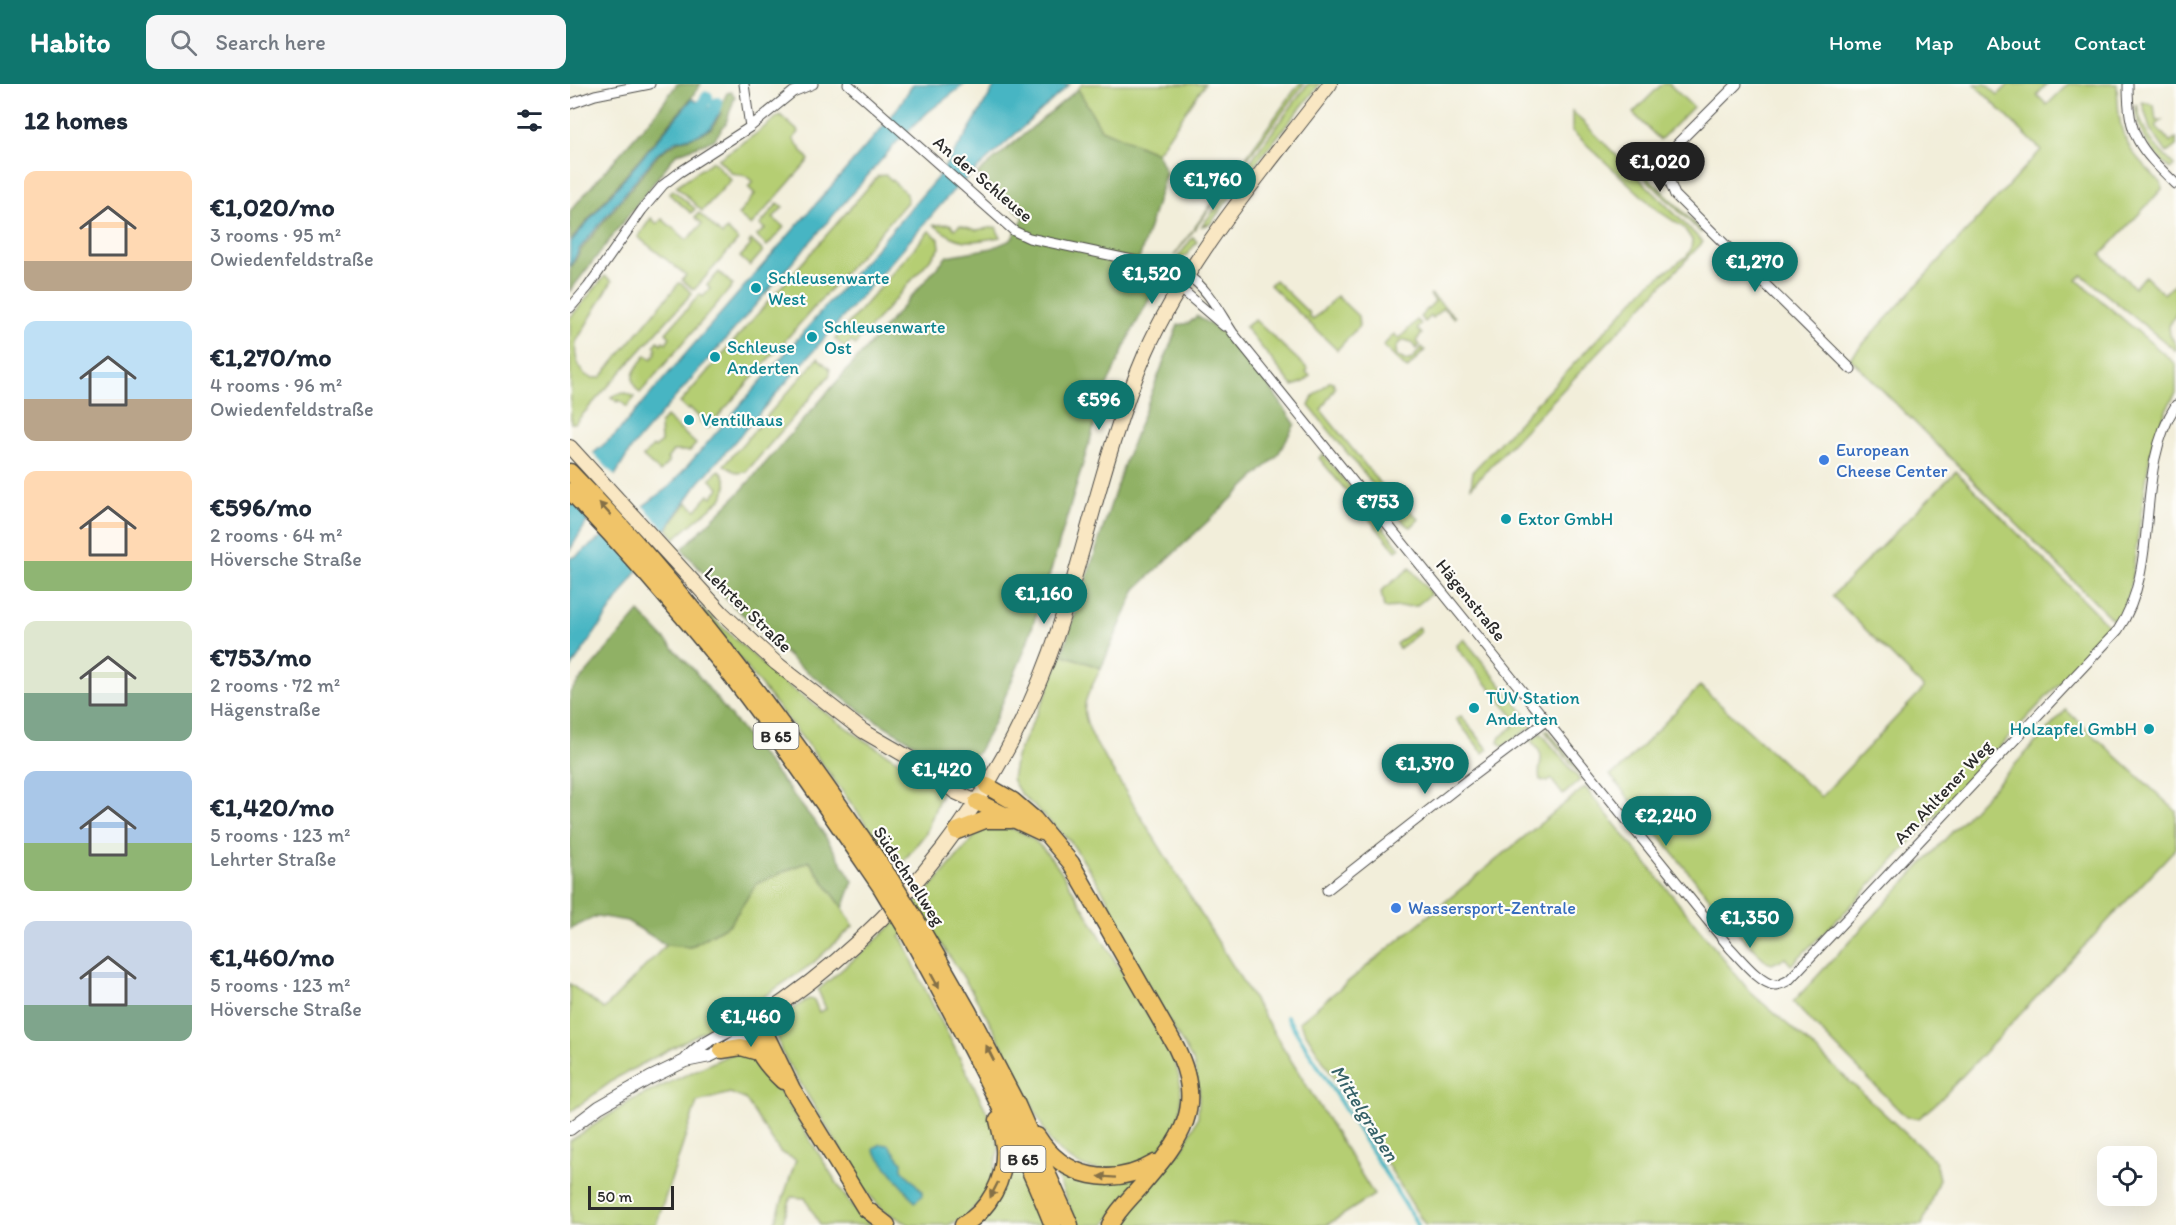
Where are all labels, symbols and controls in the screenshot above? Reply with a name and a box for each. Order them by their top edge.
search box [146,15,566,69]
text: Habito [30,25,110,59]
icon: search [167,26,200,59]
text: Search here [215,29,326,56]
text: Home [1829,30,1882,55]
text: Map [1915,30,1954,55]
text: About [1987,30,2041,55]
text: Contact [2074,30,2146,55]
text: 12 homes [24,104,128,136]
icon: filters [513,104,546,137]
street label: An der Schleuse [929,131,1037,227]
pin: €1,020 [1611,142,1709,193]
text: €1,020 [1630,149,1690,173]
pin: €1,760 [1164,160,1262,211]
text: €1,760 [1184,167,1242,191]
text: €1,020/mo [210,191,335,223]
icon: home [72,195,144,267]
text: 3 rooms · 95 m² [210,223,341,247]
pin: €1,270 [1706,242,1804,293]
text: Owiedenfeldstraße [210,247,374,271]
text: €1,270 [1726,249,1784,273]
pin: €1,520 [1103,254,1201,305]
text: €1,520 [1123,261,1181,285]
place label: Schleusenwarte West [768,267,890,310]
marker: Schleusenwarte West [749,281,763,295]
place label: Schleusenwarte Ost [824,316,946,359]
marker: Schleusenwarte Ost [805,330,819,344]
place label: Schleuse Anderten [727,336,799,379]
text: €1,270/mo [210,341,332,373]
icon: home [72,345,144,417]
marker: Schleuse Anderten [708,350,722,364]
text: 4 rooms · 96 m² [210,373,342,397]
pin: €596 [1063,380,1135,431]
text: €596 [1078,387,1120,411]
text: Owiedenfeldstraße [210,397,374,421]
place label: Ventilhaus [701,409,783,431]
marker: Ventilhaus [682,413,696,427]
place label: European Cheese Center [1836,439,1948,482]
marker: European Cheese Center [1817,453,1831,467]
pin: €753 [1342,482,1414,533]
text: €753 [1357,489,1399,513]
text: €596/mo [210,491,312,523]
icon: home [72,495,144,567]
one-way arrow [598,501,612,516]
place label: Extor GmbH [1518,508,1613,530]
marker: Extor GmbH [1499,512,1513,526]
text: 2 rooms · 64 m² [210,523,342,547]
text: Höversche Straße [210,547,362,571]
street label: Hägenstraße [1431,554,1511,646]
street label: Lehrter Straße [699,563,797,657]
pin: €1,160 [995,574,1093,625]
text: €1,160 [1015,581,1073,605]
text: €753/mo [210,641,312,673]
icon: home [72,645,144,717]
text: 2 rooms · 72 m² [210,673,340,697]
place label: TÜV Station Anderten [1486,687,1580,730]
text: Hägenstraße [210,697,321,721]
marker: TÜV Station Anderten [1467,701,1481,715]
place label: Holzapfel GmbH [2010,718,2137,740]
marker: Holzapfel GmbH [2142,722,2156,736]
road number: B 65 [754,723,798,749]
street label: Am Ahltener Weg [1889,735,1997,849]
pin: €1,370 [1376,744,1474,795]
pin: €1,420 [893,750,991,801]
text: €1,370 [1396,751,1454,775]
text: €1,420 [912,757,972,781]
text: €1,420/mo [210,791,334,823]
icon: home [72,795,144,867]
pin: €2,240 [1617,796,1715,847]
text: €2,240 [1635,803,1697,827]
street label: Südschnellweg [869,822,950,931]
text: 5 rooms · 123 m² [210,823,351,847]
text: Lehrter Straße [210,847,336,871]
place label: Wassersport-Zentrale [1408,897,1576,919]
pin: €1,350 [1701,898,1799,949]
marker: Wassersport-Zentrale [1389,901,1403,915]
text: €1,350 [1720,905,1780,929]
text: €1,460/mo [210,941,334,973]
icon: home [72,945,144,1017]
text: 5 rooms · 123 m² [210,973,351,997]
one-way arrow [930,973,940,990]
text: Höversche Straße [210,997,362,1021]
pin: €1,460 [702,997,800,1048]
text: €1,460 [721,1004,781,1028]
one-way arrow [986,1045,995,1062]
water label: Mittelgraben [1326,1060,1404,1166]
road number: B 65 [1000,1146,1046,1172]
map controls [2097,1146,2157,1206]
button: locate [2097,1146,2157,1206]
one-way arrow [1097,1172,1116,1182]
one-way arrow [990,1181,1000,1199]
scale bar [588,1183,674,1210]
text: 50 m [597,1187,632,1206]

